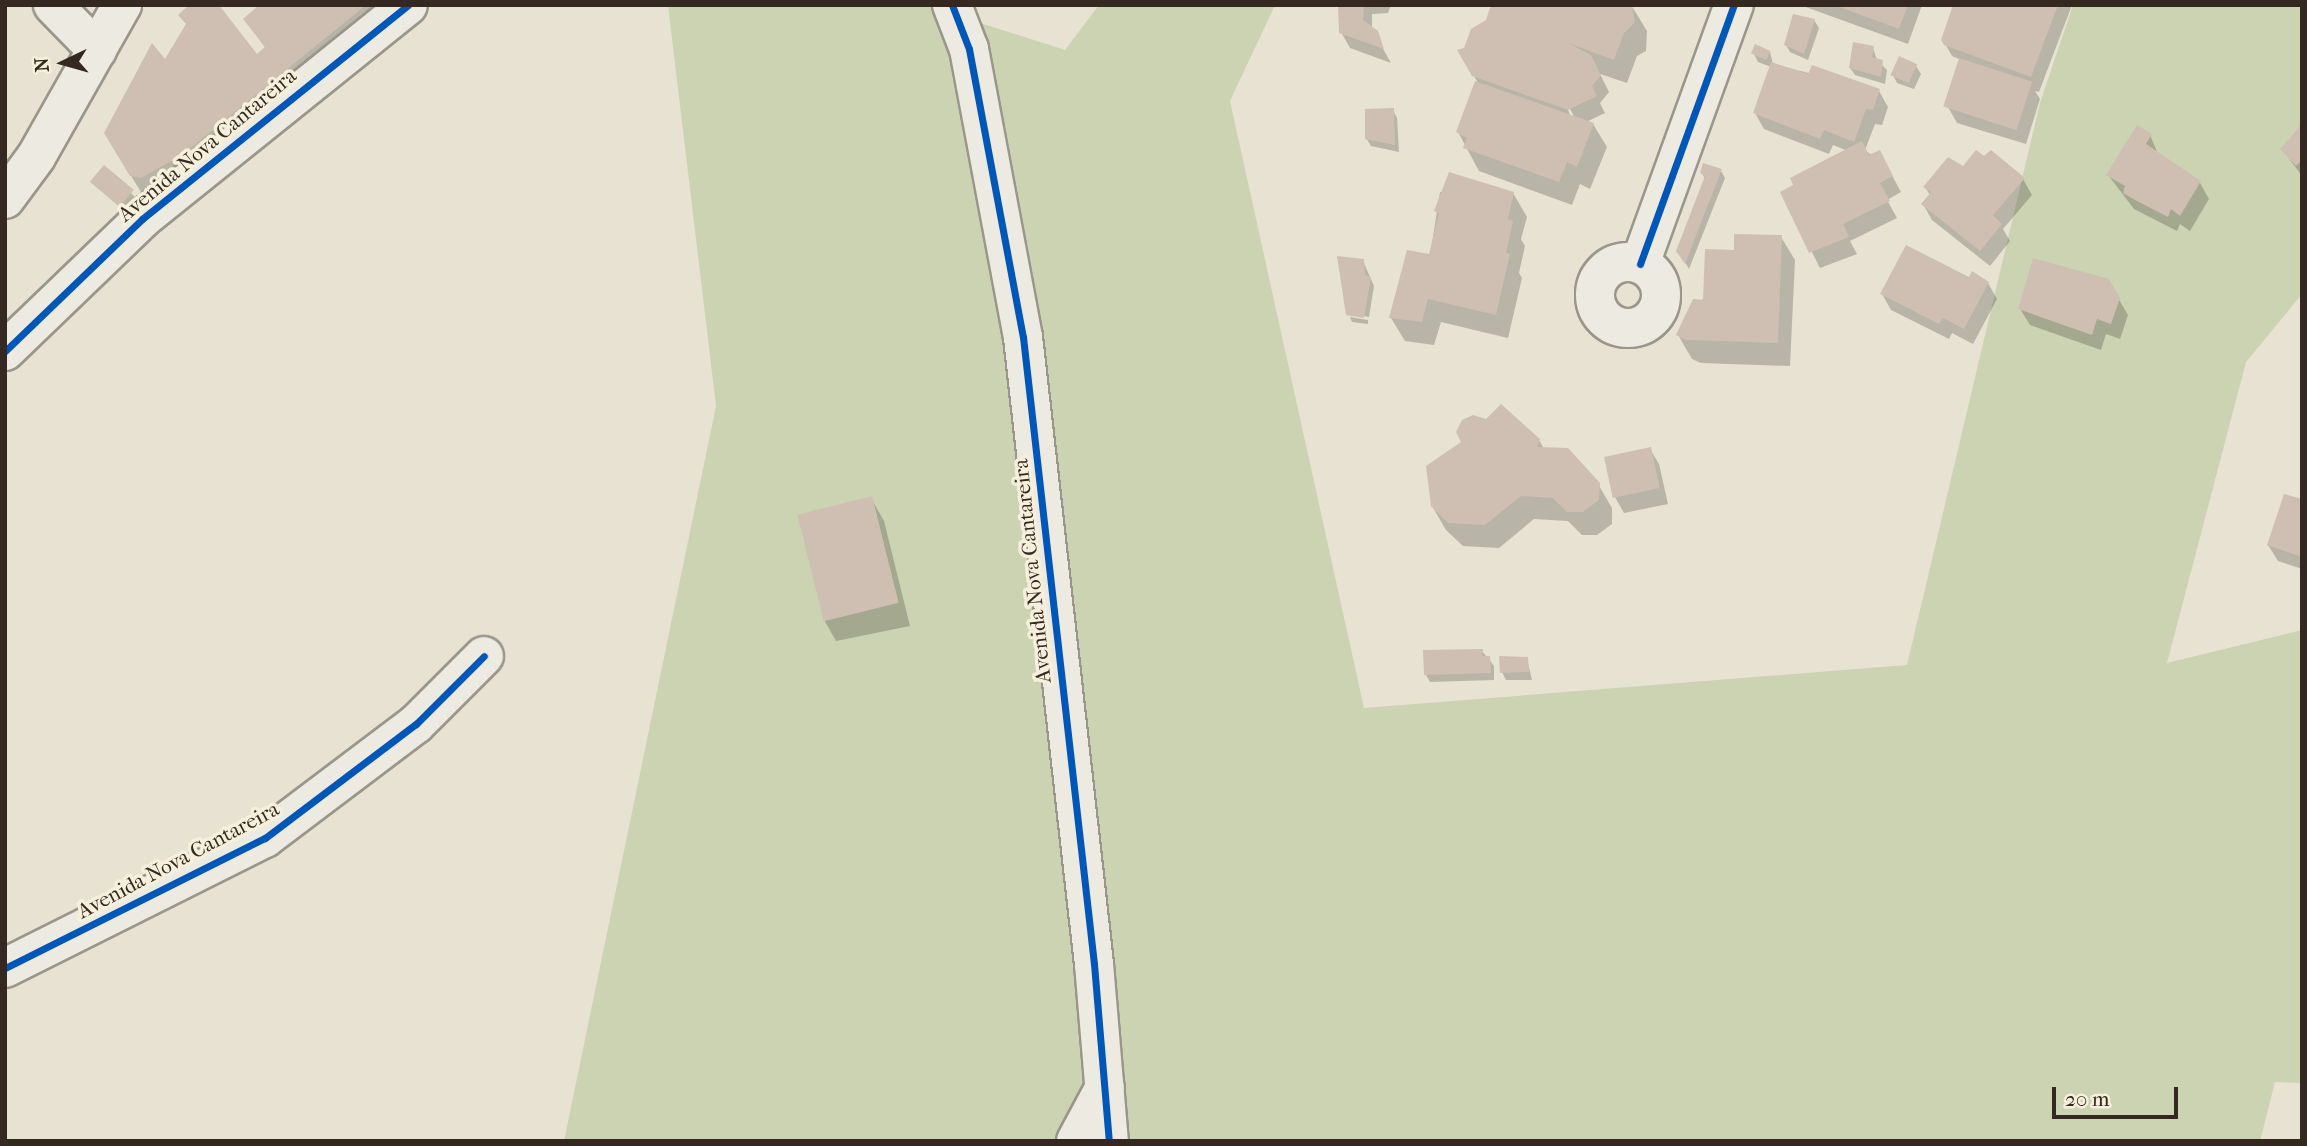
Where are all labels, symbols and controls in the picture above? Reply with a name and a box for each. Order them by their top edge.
north arrow [28,28,98,98]
text: N [30,57,54,73]
street label: Avenida Nova Cantareira [113,63,301,227]
street label: Avenida Nova Cantareira [1008,458,1056,684]
street label: Avenida Nova Cantareira [73,796,283,924]
scale bar [2055,1072,2181,1116]
text: 20 m [2065,1087,2109,1111]

